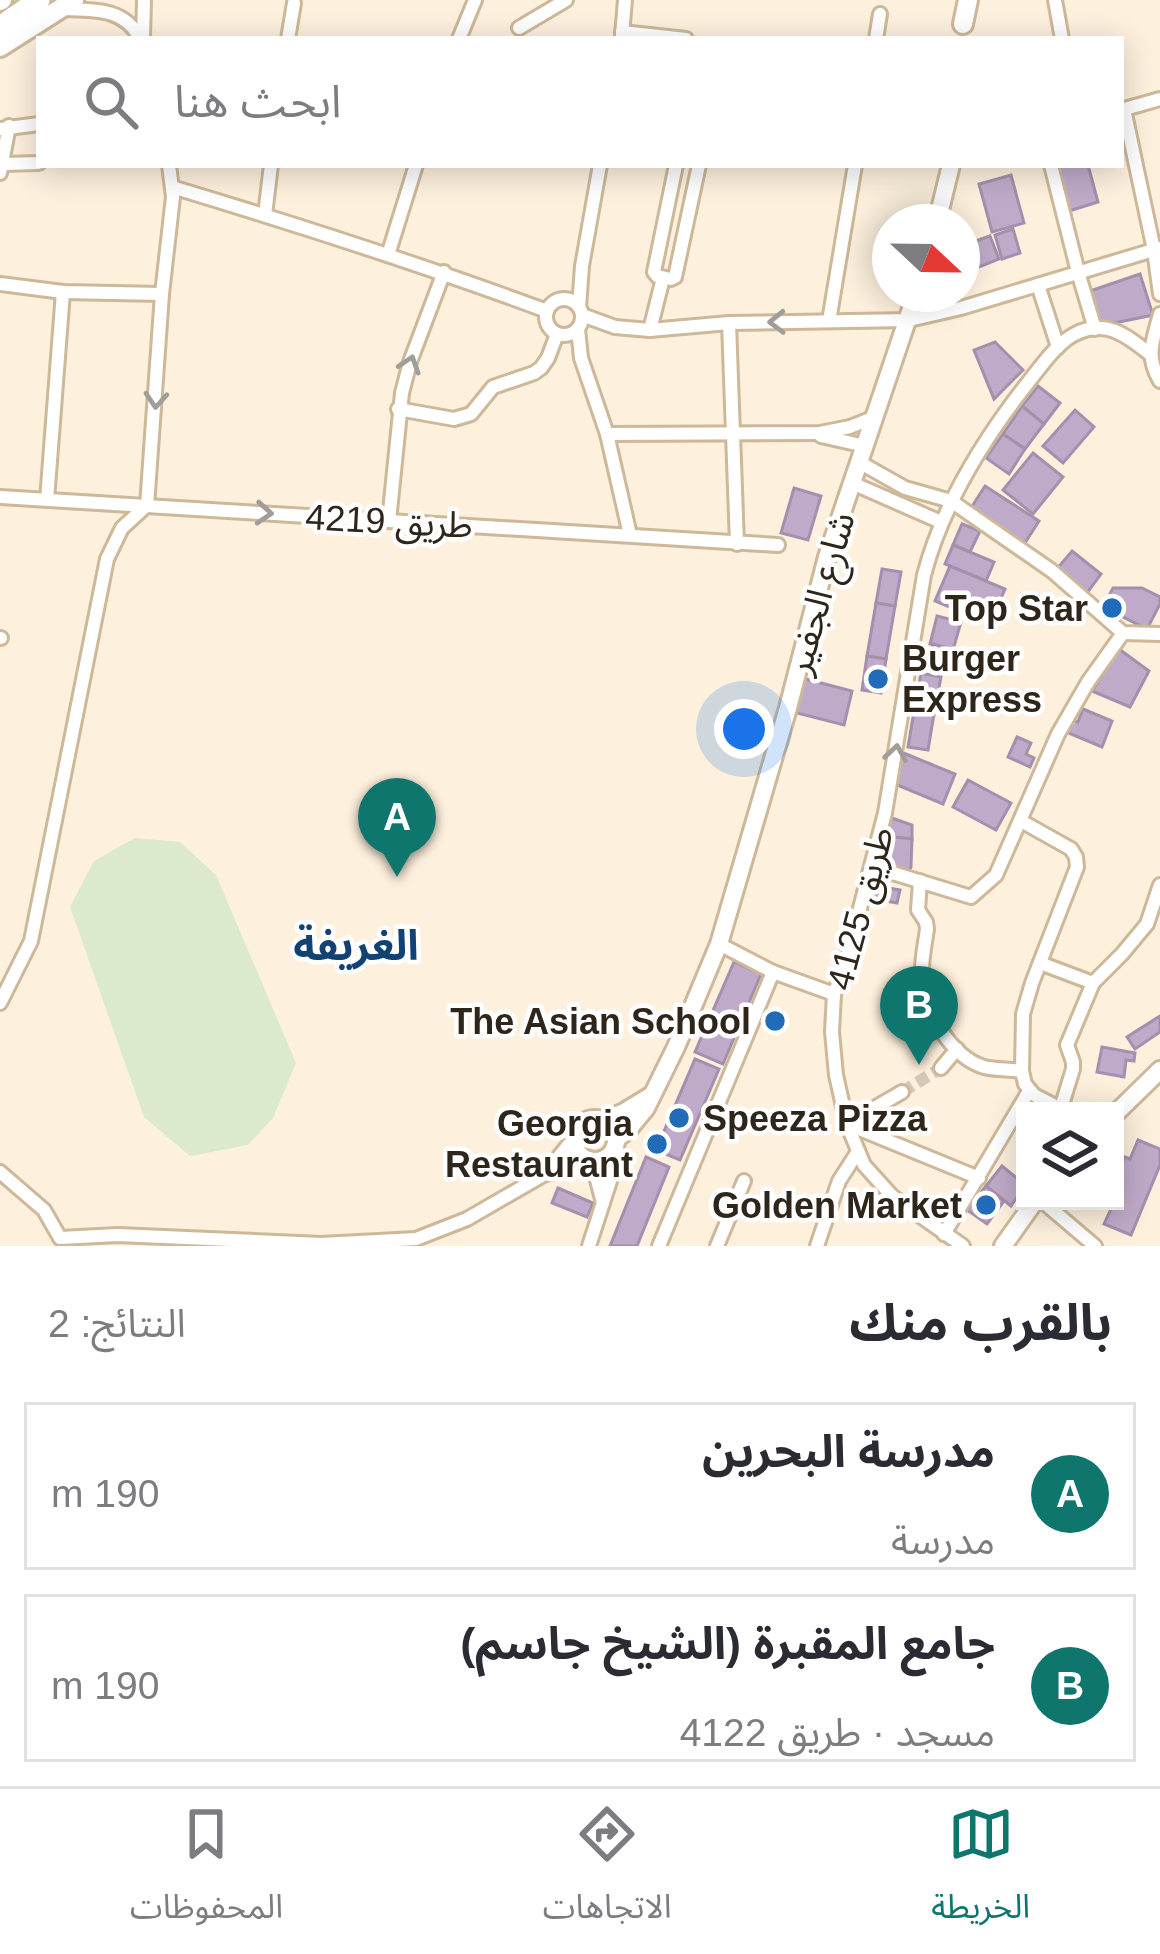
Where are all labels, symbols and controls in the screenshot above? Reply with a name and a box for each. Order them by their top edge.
search box [36,36,1124,168]
icon: search [78,69,144,135]
text: ابحث هنا [174,76,342,127]
north arrow [872,204,980,312]
one-way arrow [767,308,786,334]
one-way arrow [396,354,421,375]
one-way arrow [143,391,169,410]
street label: طريق 4219 [304,496,474,548]
one-way arrow [255,500,274,526]
street label: شارع الجفير [777,507,868,681]
place label: Top Star [945,588,1088,629]
marker: Top Star [1099,595,1125,621]
place label: Burger Express [902,638,1042,720]
marker: Burger Express [865,666,891,692]
your location [714,699,774,759]
one-way arrow [882,743,908,762]
pin: A [358,778,436,877]
street label: طريق 4125 [819,822,903,995]
district label: الغريفة [293,922,419,970]
pin: B [880,966,958,1065]
place label: The Asian School [450,1001,751,1042]
marker: The Asian School [762,1008,788,1034]
place label: Speeza Pizza [703,1098,928,1139]
map controls [1016,1102,1124,1210]
button: layers [1016,1102,1124,1210]
place label: Georgia Restaurant [445,1103,634,1185]
marker: Speeza Pizza [666,1105,692,1131]
marker: Georgia Restaurant [644,1131,670,1157]
place label: Golden Market [712,1185,962,1226]
marker: Golden Market [973,1192,999,1218]
text: بالقرب منك [849,1294,1112,1351]
text: النتائج: 2 [48,1302,186,1345]
text: مدرسة البحرين [702,1426,995,1477]
text: 190 m [51,1472,159,1515]
text: A [1056,1472,1084,1515]
text: مدرسة [891,1519,995,1562]
text: جامع المقبرة (الشيخ جاسم) [460,1618,995,1669]
text: 190 m [51,1664,159,1707]
text: B [1056,1664,1084,1707]
text: مسجد · طريق 4122 [680,1711,995,1754]
tab: المحفوظات [130,1801,283,1942]
tab: الاتجاهات [543,1801,672,1942]
tab: الخريطة [931,1801,1030,1942]

